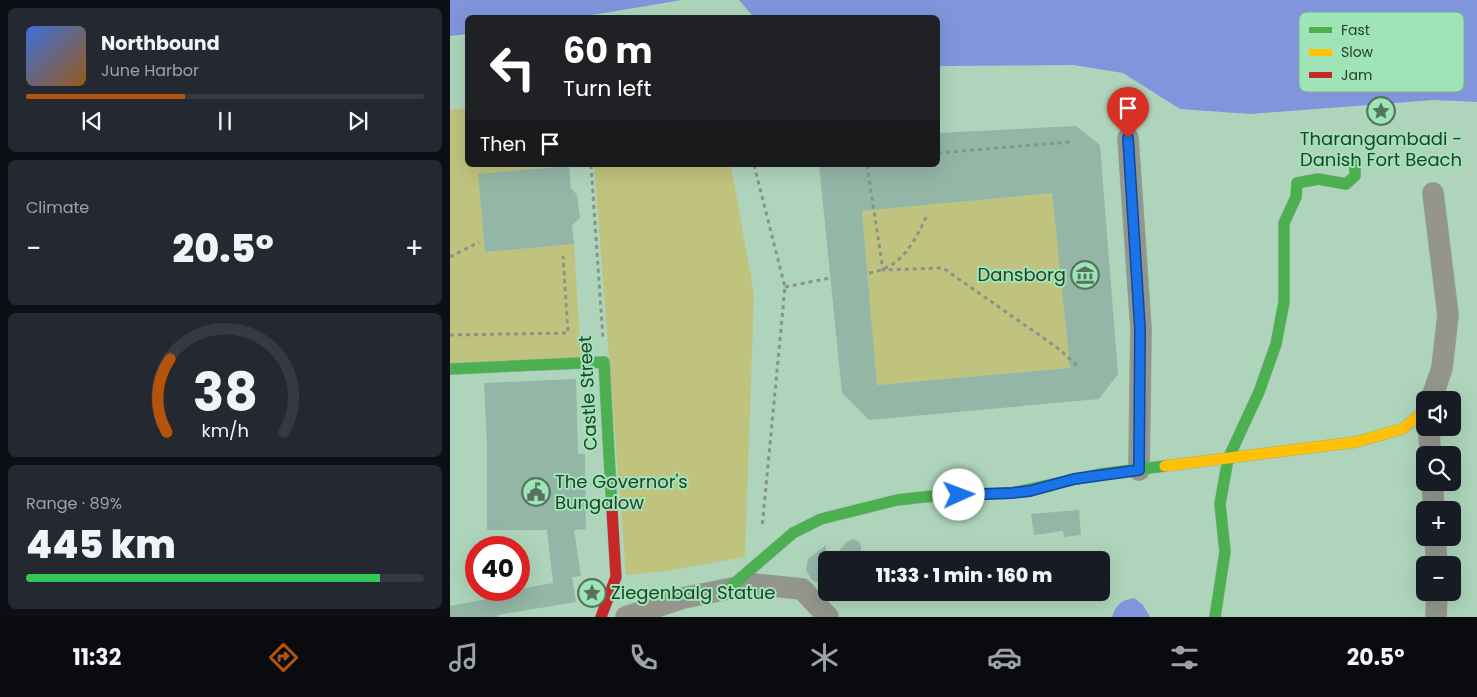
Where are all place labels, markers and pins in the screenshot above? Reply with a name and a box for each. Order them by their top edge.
pin [1107,87,1149,138]
place icon: Tharangambadi - Danish Fort Beach [1366,96,1396,126]
place label: Tharangambadi - Danish Fort Beach [1300,126,1462,172]
museum icon: Dansborg [1070,260,1100,290]
place label: Dansborg [978,262,1066,287]
place label: The Governor's Bungalow [555,469,688,515]
public building icon: The Governor's Bungalow [521,477,551,507]
place icon: Ziegenbalg Statue [577,578,607,608]
place label: Ziegenbalg Statue [611,580,775,605]

